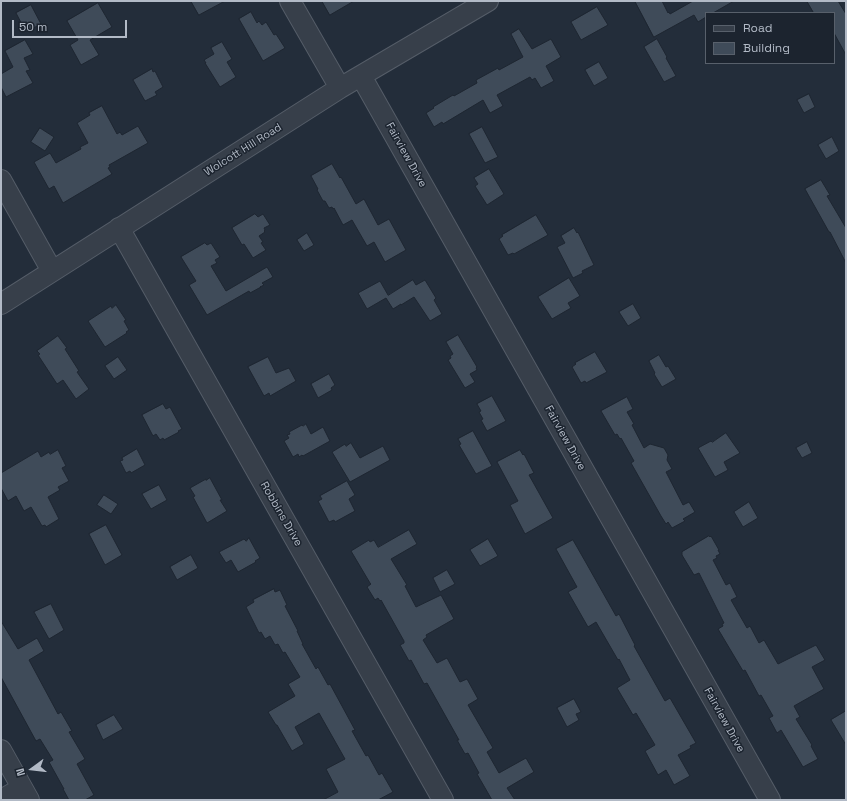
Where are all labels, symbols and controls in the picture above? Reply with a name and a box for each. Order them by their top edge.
scale bar [14,12,129,38]
legend [705,12,835,64]
text: 50 m [19,19,47,35]
text: Road [743,20,772,36]
text: Building [743,40,790,56]
street label: Fairview Drive [383,120,429,190]
street label: Wolcott Hill Road [202,121,284,179]
street label: Fairview Drive [542,403,588,473]
street label: Robbins Drive [257,479,305,549]
street label: Fairview Drive [701,685,747,755]
north arrow [12,749,52,789]
text: N [13,767,28,777]

